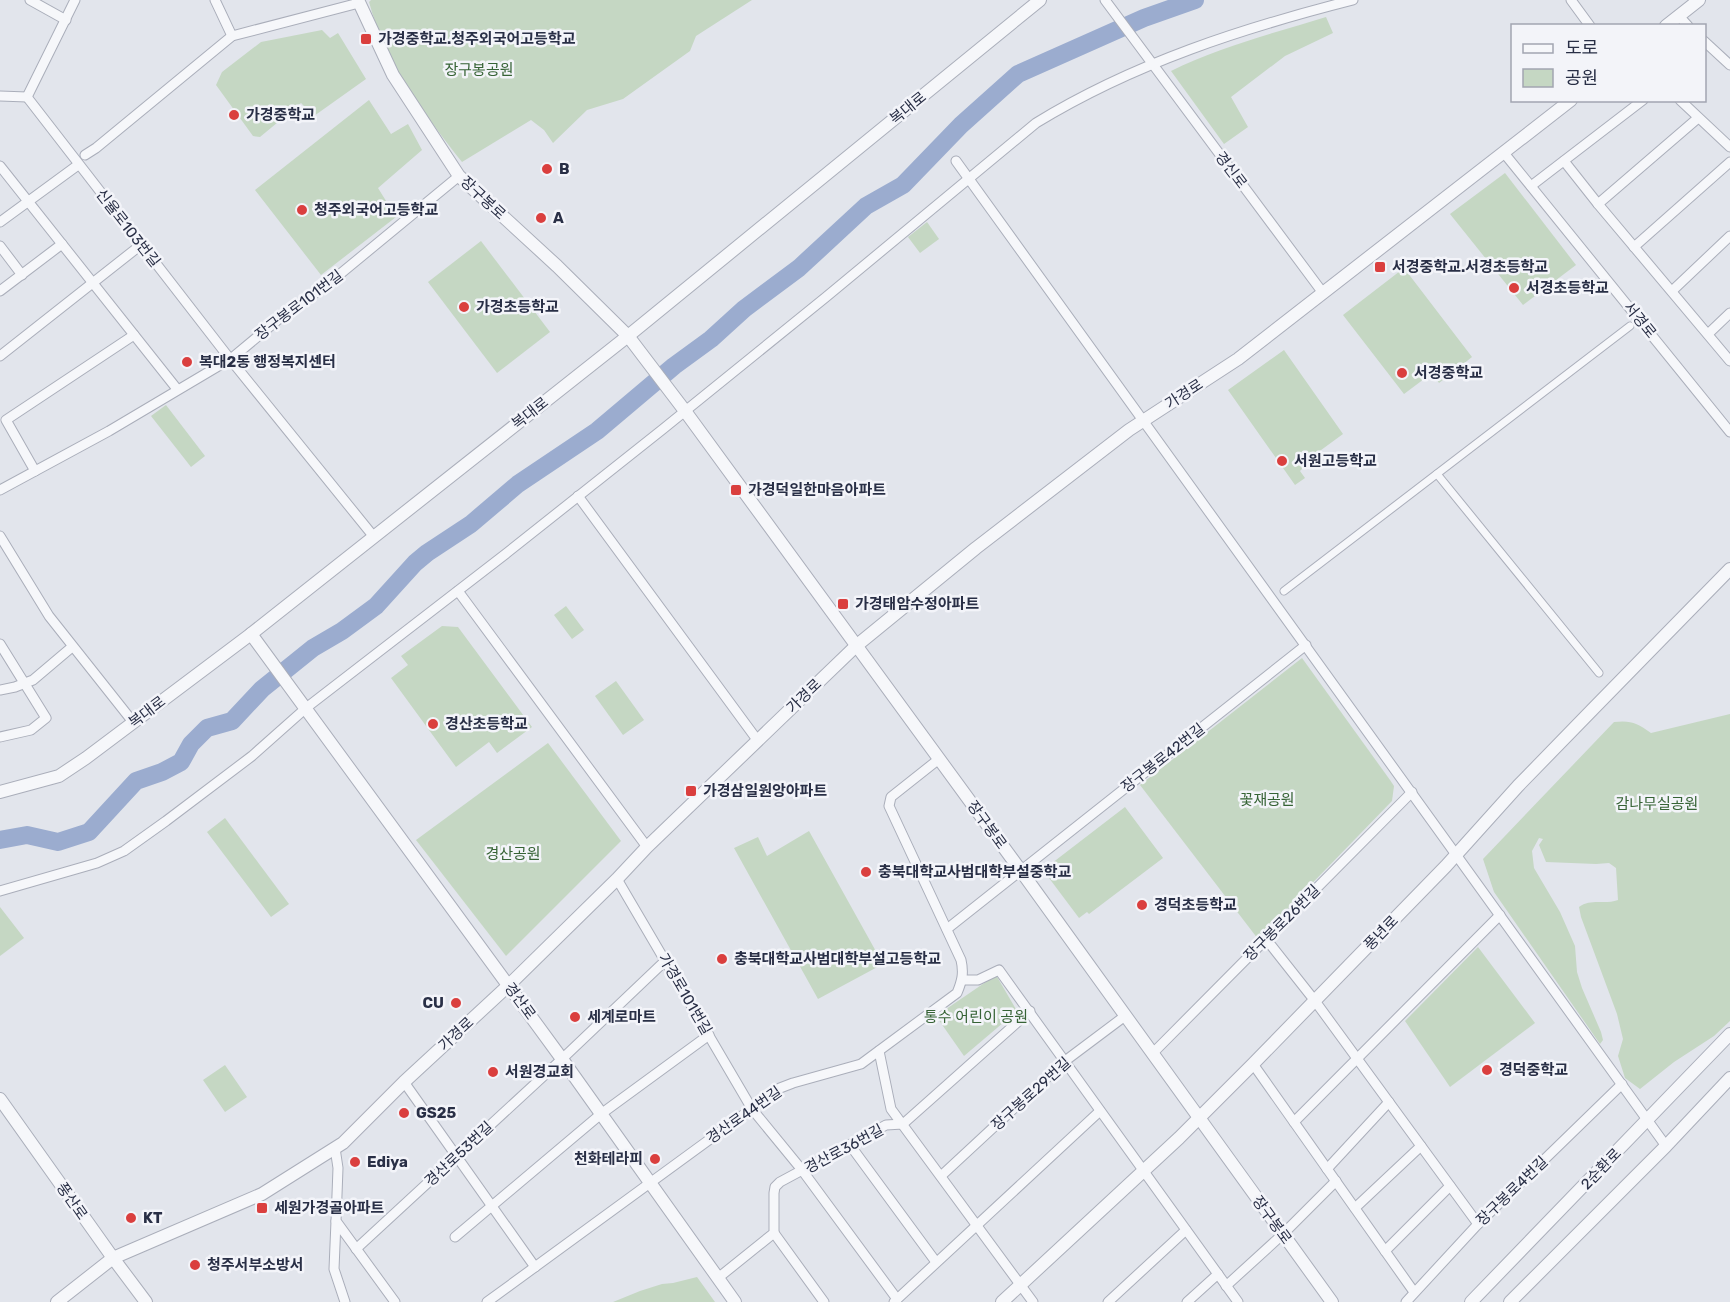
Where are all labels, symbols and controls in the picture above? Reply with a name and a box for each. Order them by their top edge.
legend [1511,24,1706,102]
place label: 가경중학교.청주외국어고등학교 [378,30,576,48]
marker: 가경중학교.청주외국어고등학교 [359,32,373,46]
text: 도로 [1565,37,1598,59]
park label: 장구봉공원 [444,61,514,79]
text: 공원 [1565,67,1598,89]
street label: 복대로 [886,88,930,128]
place label: 가경중학교 [246,106,315,124]
marker: 가경중학교 [227,108,241,122]
street label: 경신로 [1211,148,1251,192]
place label: B [559,160,570,178]
marker: B [540,162,554,176]
street label: 장구봉로 [457,173,509,223]
street label: 신율로103번길 [92,185,164,271]
place label: 청주외국어고등학교 [314,201,438,219]
marker: 청주외국어고등학교 [295,203,309,217]
place label: A [553,209,564,227]
marker: A [534,211,548,225]
place label: 서경중학교.서경초등학교 [1392,258,1548,276]
marker: 서경중학교.서경초등학교 [1373,260,1387,274]
street label: 장구봉로101번길 [252,266,346,344]
place label: 서경초등학교 [1526,279,1609,297]
marker: 서경초등학교 [1507,281,1521,295]
place label: 가경초등학교 [476,298,559,316]
street label: 서경로 [1620,298,1660,342]
marker: 가경초등학교 [457,300,471,314]
place label: 복대2동 행정복지센터 [199,353,336,371]
marker: 복대2동 행정복지센터 [180,355,194,369]
place label: 서경중학교 [1414,364,1483,382]
marker: 서경중학교 [1395,366,1409,380]
street label: 가경로 [1162,375,1206,413]
street label: 복대로 [508,393,552,433]
place label: 서원고등학교 [1294,452,1377,470]
marker: 서원고등학교 [1275,454,1289,468]
place label: 가경덕일한마음아파트 [748,481,886,499]
marker: 가경덕일한마음아파트 [729,483,743,497]
place label: 가경태암수정아파트 [855,595,979,613]
marker: 가경태암수정아파트 [836,597,850,611]
street label: 가경로 [783,675,825,717]
street label: 복대로 [125,692,169,732]
place label: 경산초등학교 [445,715,528,733]
marker: 경산초등학교 [426,717,440,731]
street label: 장구봉로42번길 [1118,720,1208,796]
place label: 가경삼일원앙아파트 [703,782,827,800]
marker: 가경삼일원앙아파트 [684,784,698,798]
park label: 꽃재공원 [1239,791,1295,809]
park label: 감나무실공원 [1616,795,1698,813]
street label: 장구봉로 [963,797,1011,853]
park label: 경산공원 [485,845,541,863]
place label: 충북대학교사범대학부설중학교 [878,863,1071,881]
marker: 충북대학교사범대학부설중학교 [859,865,873,879]
street label: 장구봉로26번길 [1240,881,1324,965]
place label: 경덕초등학교 [1154,896,1237,914]
marker: 경덕초등학교 [1135,898,1149,912]
street label: 풍년로 [1360,912,1402,954]
street label: 가경로101번길 [654,950,716,1038]
place label: 충북대학교사범대학부설고등학교 [734,950,941,968]
marker: 충북대학교사범대학부설고등학교 [715,952,729,966]
street label: 경산로 [501,979,539,1023]
place label: CU [423,994,444,1012]
marker: CU [449,996,463,1010]
place label: 세계로마트 [587,1008,656,1026]
park label: 통수 어린이 공원 [924,1008,1028,1026]
marker: 세계로마트 [568,1010,582,1024]
street label: 가경로 [435,1013,477,1055]
street label: 장구봉로29번길 [988,1054,1074,1134]
place label: 경덕중학교 [1499,1061,1568,1079]
place label: 서원경교회 [505,1063,574,1081]
marker: 경덕중학교 [1480,1063,1494,1077]
marker: 서원경교회 [486,1065,500,1079]
street label: 경산로44번길 [703,1082,785,1148]
place label: GS25 [416,1104,456,1122]
marker: GS25 [397,1106,411,1120]
street label: 경산로53번길 [421,1118,497,1190]
street label: 경산로36번길 [801,1121,887,1177]
street label: 2순환로 [1577,1145,1625,1193]
place label: 천화테라피 [574,1150,643,1168]
marker: 천화테라피 [648,1152,662,1166]
place label: Ediya [367,1153,408,1171]
street label: 장구봉로4번길 [1473,1153,1551,1229]
marker: Ediya [348,1155,362,1169]
street label: 풍산로 [53,1179,91,1223]
street label: 장구봉로 [1248,1192,1296,1248]
place label: 세원가경골아파트 [274,1199,385,1217]
marker: 세원가경골아파트 [255,1201,269,1215]
place label: KT [143,1209,163,1227]
marker: KT [124,1211,138,1225]
place label: 청주서부소방서 [207,1256,304,1274]
marker: 청주서부소방서 [188,1258,202,1272]

